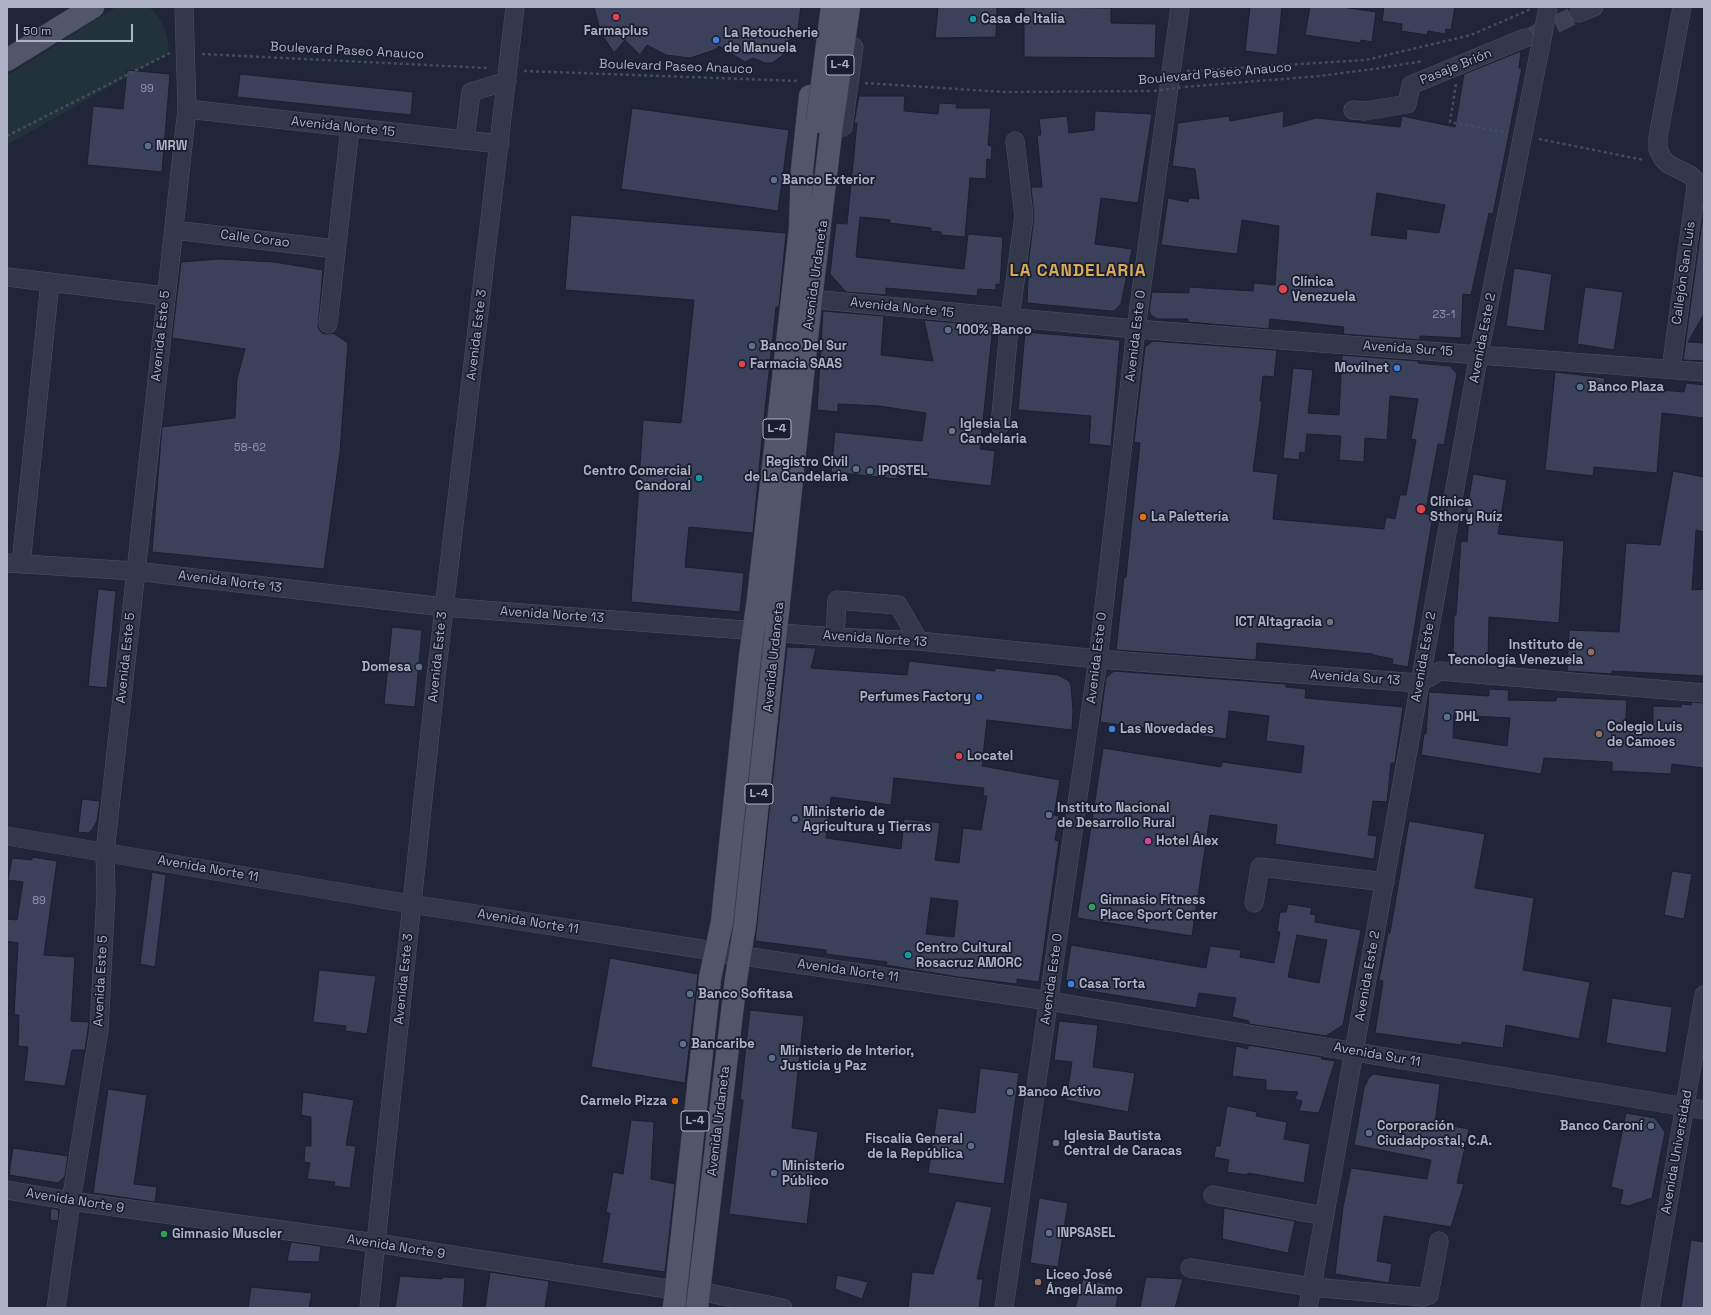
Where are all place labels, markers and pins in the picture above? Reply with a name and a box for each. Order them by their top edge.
place label: Casa de Italia [981,11,1065,27]
marker: Farmaplus [611,12,621,22]
marker: Casa de Italia [968,14,978,24]
place label: Farmaplus [584,23,648,39]
place label: La Retoucherie de Manuela [724,25,818,56]
marker: La Retoucherie de Manuela [711,35,721,45]
place label: MRW [156,138,187,154]
marker: MRW [143,141,153,151]
place label: Banco Exterior [782,172,875,188]
marker: Banco Exterior [769,175,779,185]
place label: Clínica Venezuela [1292,274,1356,305]
marker: Clínica Venezuela [1277,283,1289,295]
place label: 100% Banco [956,322,1032,338]
marker: 100% Banco [943,325,953,335]
place label: Banco Del Sur [760,338,847,354]
marker: Banco Del Sur [747,341,757,351]
place label: Farmacia SAAS [750,356,842,372]
marker: Farmacia SAAS [737,359,747,369]
place label: Movilnet [1334,360,1389,376]
marker: Movilnet [1392,363,1402,373]
place label: Banco Plaza [1588,379,1664,395]
marker: Banco Plaza [1575,382,1585,392]
place label: Iglesia La Candelaria [960,416,1027,447]
marker: Iglesia La Candelaria [947,426,957,436]
place label: Registro Civil de La Candelaria [744,454,848,485]
place label: Centro Comercial Candoral [583,463,691,494]
place label: IPOSTEL [878,463,928,479]
marker: Registro Civil de La Candelaria [851,464,861,474]
marker: IPOSTEL [865,466,875,476]
marker: Centro Comercial Candoral [694,473,704,483]
place label: Clínica Sthory Ruíz [1430,494,1503,525]
marker: Clínica Sthory Ruíz [1415,503,1427,515]
place label: La Palettería [1151,509,1229,525]
marker: La Palettería [1138,512,1148,522]
place label: ICT Altagracia [1235,614,1322,630]
marker: ICT Altagracia [1325,617,1335,627]
place label: Instituto de Tecnología Venezuela [1448,637,1583,668]
marker: Instituto de Tecnología Venezuela [1586,647,1596,657]
place label: Domesa [362,659,411,675]
marker: Domesa [414,662,424,672]
place label: Perfumes Factory [860,689,971,705]
marker: Perfumes Factory [974,692,984,702]
place label: DHL [1455,709,1479,725]
marker: DHL [1442,712,1452,722]
place label: Colegio Luis de Camoes [1607,719,1683,750]
place label: Las Novedades [1120,721,1214,737]
marker: Las Novedades [1107,724,1117,734]
marker: Colegio Luis de Camoes [1594,729,1604,739]
place label: Locatel [967,748,1013,764]
marker: Locatel [954,751,964,761]
place label: Instituto Nacional de Desarrollo Rural [1057,800,1175,831]
place label: Ministerio de Agricultura y Tierras [803,804,931,835]
marker: Instituto Nacional de Desarrollo Rural [1044,810,1054,820]
marker: Ministerio de Agricultura y Tierras [790,814,800,824]
place label: Hotel Álex [1156,833,1219,849]
marker: Hotel Álex [1143,836,1153,846]
place label: Gimnasio Fitness Place Sport Center [1100,892,1218,923]
marker: Gimnasio Fitness Place Sport Center [1087,902,1097,912]
place label: Centro Cultural Rosacruz AMORC [916,940,1022,971]
marker: Centro Cultural Rosacruz AMORC [903,950,913,960]
place label: Casa Torta [1079,976,1145,992]
marker: Casa Torta [1066,979,1076,989]
place label: Banco Sofitasa [698,986,793,1002]
marker: Banco Sofitasa [685,989,695,999]
place label: Bancaribe [691,1036,755,1052]
marker: Bancaribe [678,1039,688,1049]
place label: Ministerio de Interior, Justicia y Paz [780,1043,914,1074]
marker: Ministerio de Interior, Justicia y Paz [767,1053,777,1063]
place label: Banco Activo [1018,1084,1101,1100]
marker: Banco Activo [1005,1087,1015,1097]
place label: Carmelo Pizza [580,1093,667,1109]
marker: Carmelo Pizza [670,1096,680,1106]
place label: Corporación Ciudadpostal, C.A. [1377,1118,1492,1149]
place label: Banco Caroní [1560,1118,1643,1134]
marker: Banco Caroní [1646,1121,1656,1131]
place label: Iglesia Bautista Central de Caracas [1064,1128,1182,1159]
marker: Corporación Ciudadpostal, C.A. [1364,1128,1374,1138]
place label: Fiscalía General de la República [865,1131,963,1162]
marker: Iglesia Bautista Central de Caracas [1051,1138,1061,1148]
marker: Fiscalía General de la República [966,1141,976,1151]
place label: Ministerio Público [782,1158,845,1189]
marker: Ministerio Público [769,1168,779,1178]
place label: INPSASEL [1057,1225,1115,1241]
place label: Gimnasio Muscler [172,1226,282,1242]
marker: INPSASEL [1044,1228,1054,1238]
marker: Gimnasio Muscler [159,1229,169,1239]
place label: Liceo José Ángel Álamo [1046,1267,1123,1298]
marker: Liceo José Ángel Álamo [1033,1277,1043,1287]

